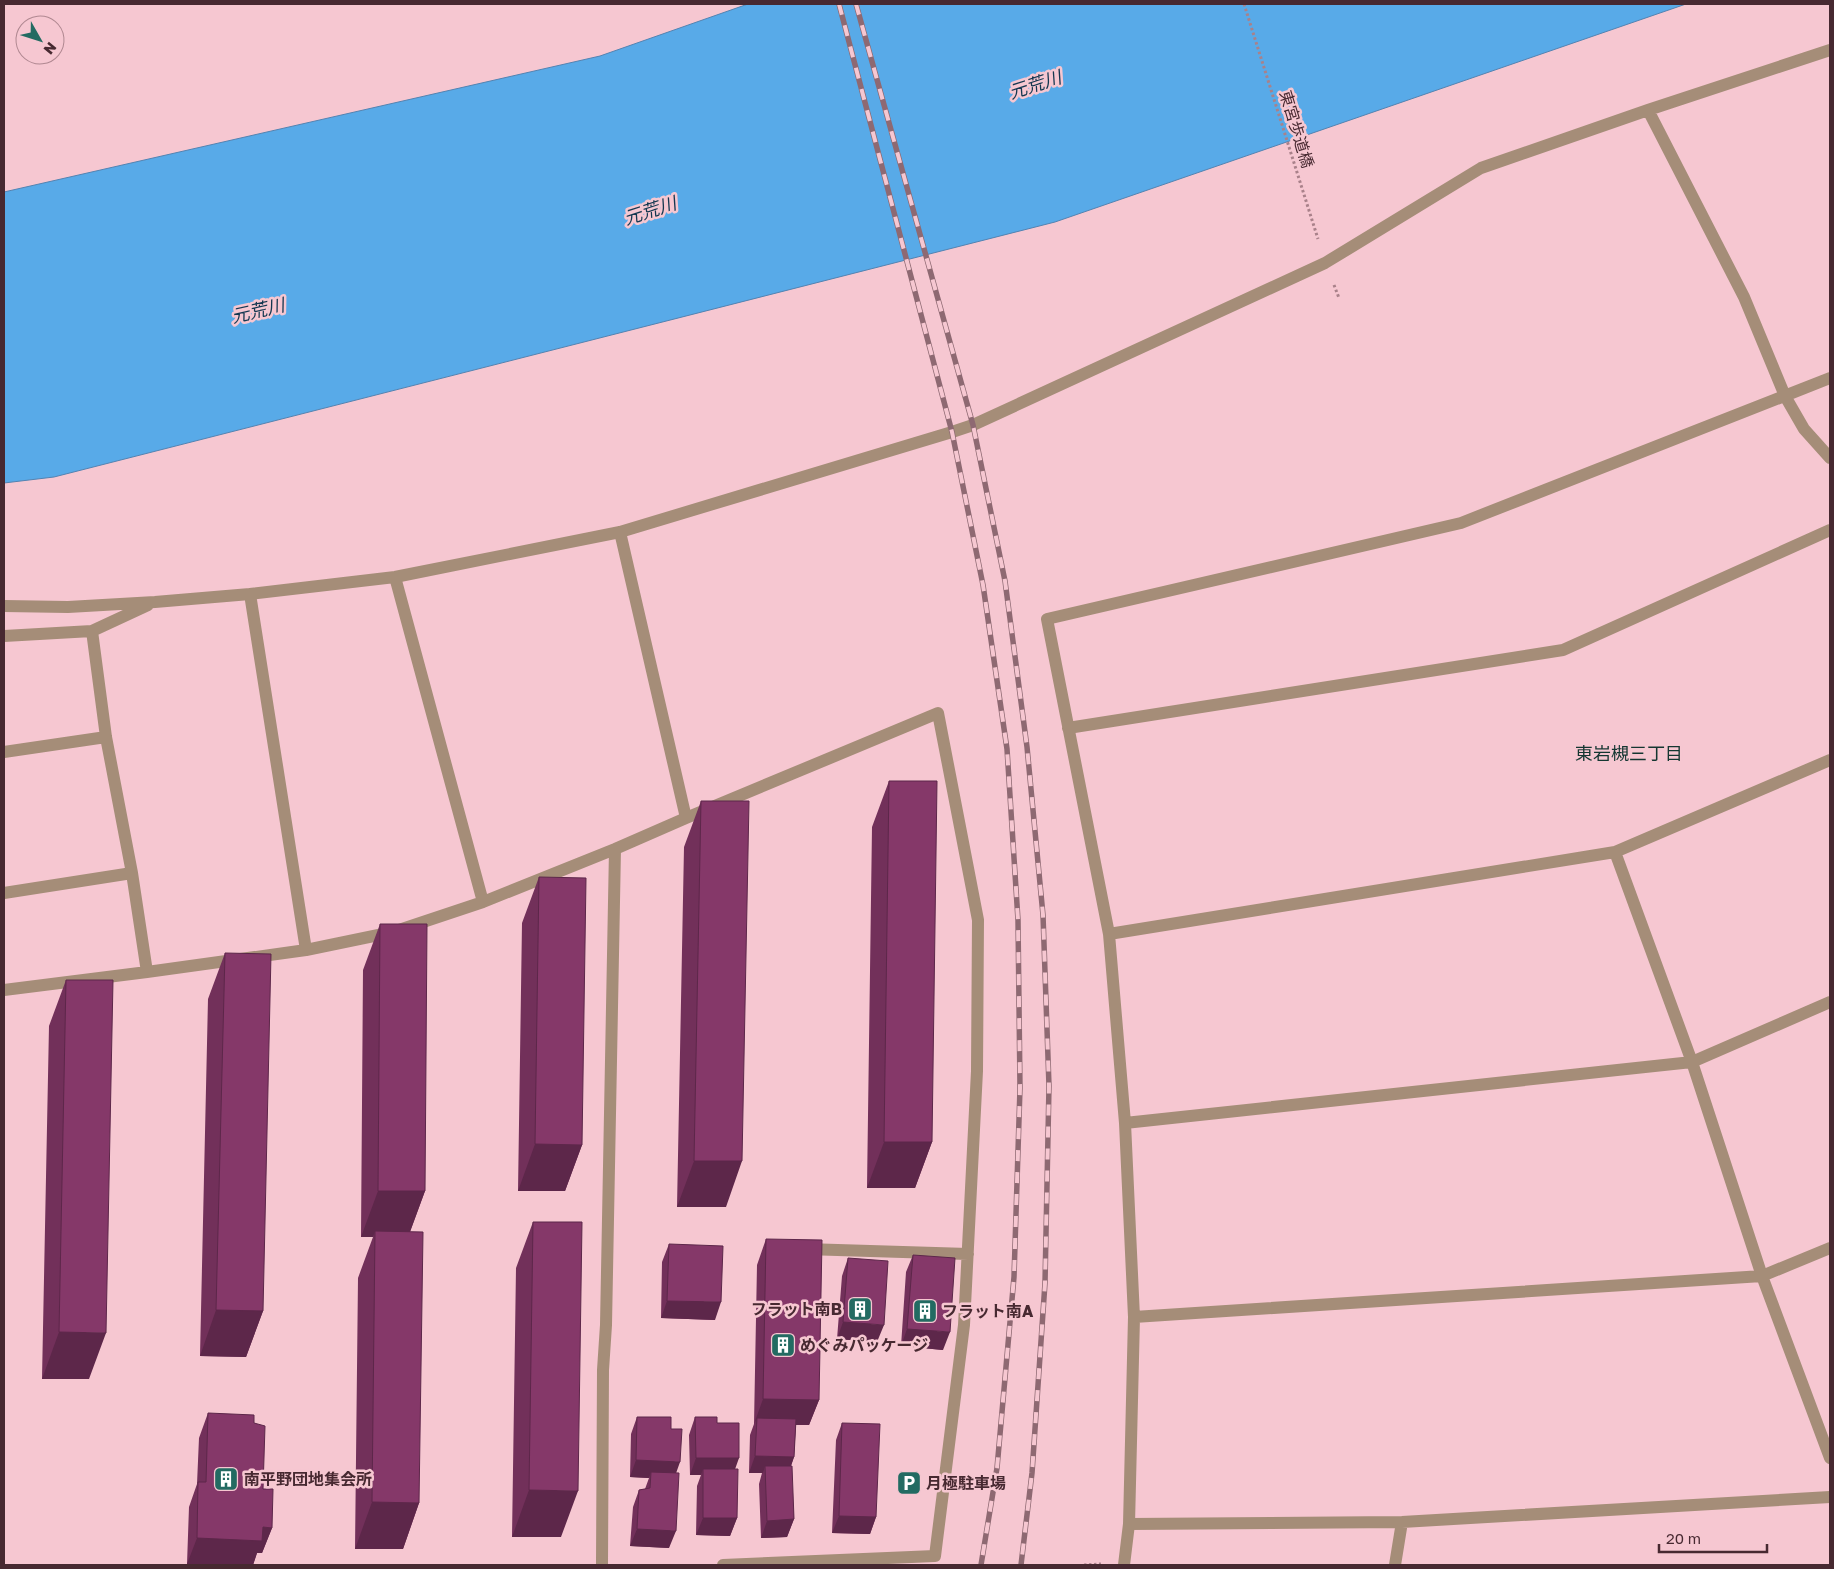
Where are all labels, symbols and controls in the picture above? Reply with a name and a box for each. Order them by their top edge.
north arrow [15,15,65,65]
text: N [41,39,60,58]
water label: 元荒川 [1006,65,1066,103]
street label: 東宮歩道橋 [1276,88,1318,170]
water label: 元荒川 [621,191,681,229]
water label: 元荒川 [229,293,289,327]
district label: 東岩槻三丁目 [1575,742,1683,764]
building icon: フラット南B [847,1296,873,1322]
building icon: フラット南A [912,1298,938,1324]
place label: フラット南B [751,1299,842,1319]
place label: フラット南A [942,1301,1034,1321]
building icon: めぐみパッケージ [770,1332,796,1358]
place label: めぐみパッケージ [800,1335,928,1355]
building icon: 南平野団地集会所 [213,1466,239,1492]
place label: 南平野団地集会所 [244,1469,372,1489]
parking icon: 月極駐車場 [896,1470,922,1496]
place label: 月極駐車場 [926,1473,1006,1493]
scale bar [1659,1522,1766,1554]
text: 20 m [1666,1529,1701,1547]

